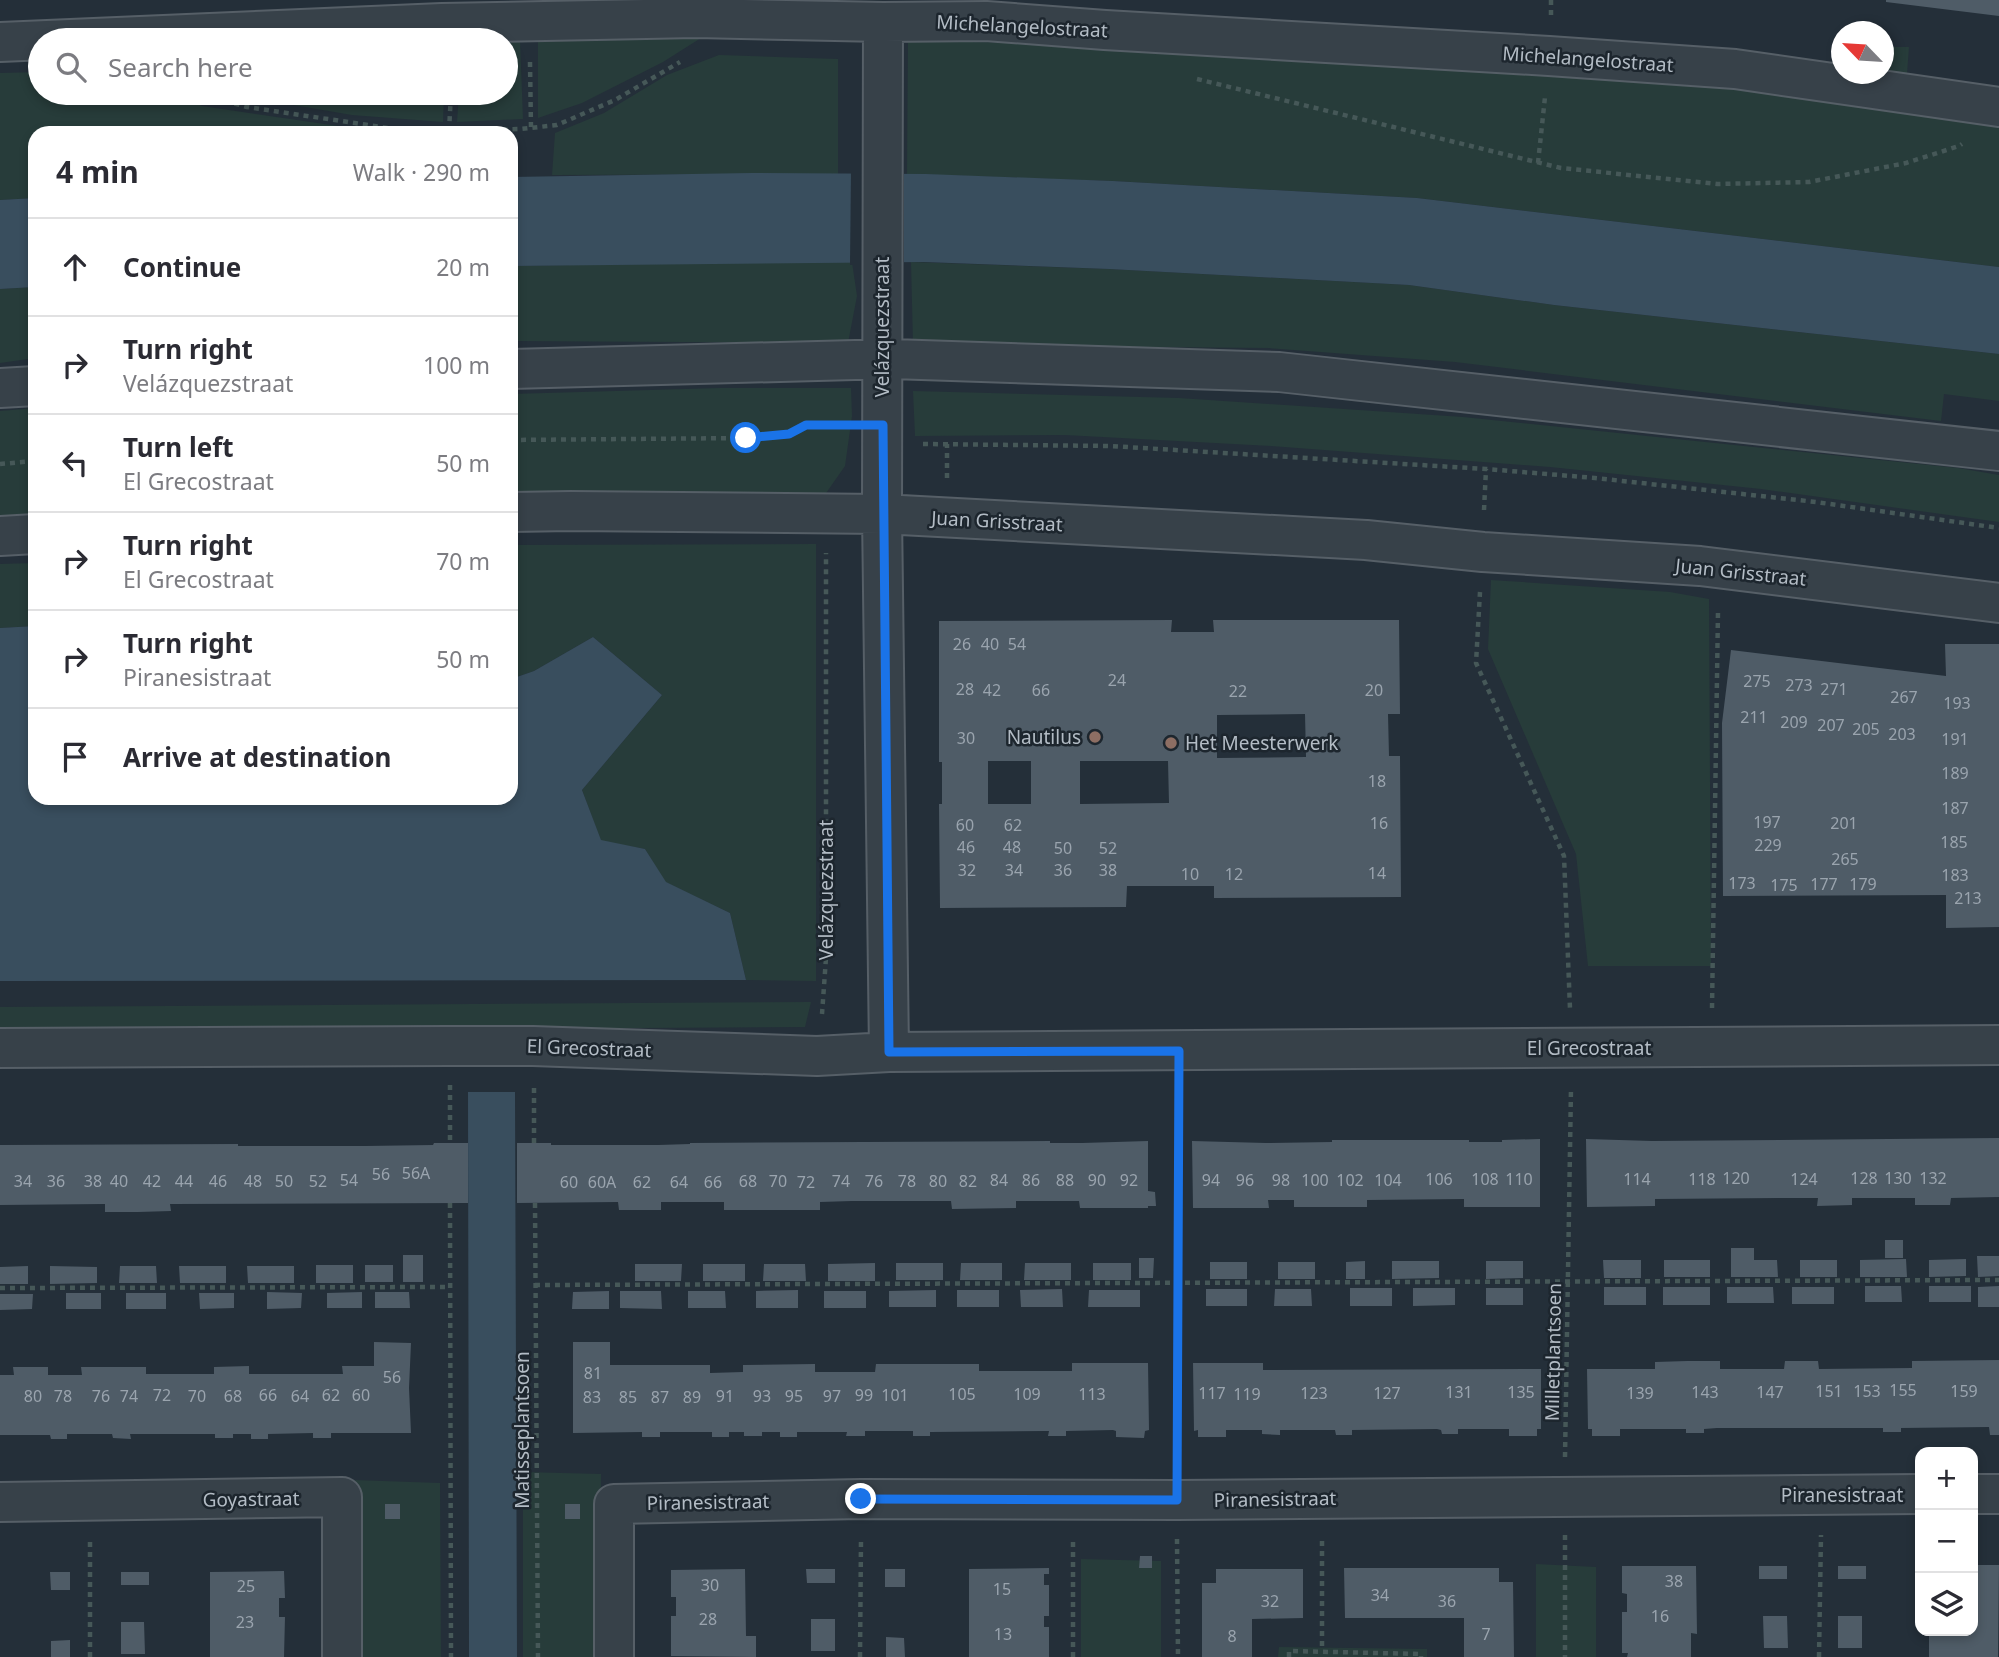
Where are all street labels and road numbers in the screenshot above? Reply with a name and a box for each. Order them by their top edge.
street label: Michelangelostraat [936,9,1108,43]
street label: Michelangelostraat [1502,40,1675,78]
street label: Velázquezstraat [869,257,895,397]
street label: Juan Grisstraat [929,504,1064,537]
street label: Juan Grisstraat [1672,552,1808,592]
street label: Velázquezstraat [813,820,839,960]
street label: El Grecostraat [526,1033,652,1063]
street label: El Grecostraat [1527,1035,1651,1061]
street label: Milletplantsoen [1539,1283,1567,1421]
street label: Matisseplantsoen [509,1351,535,1509]
street label: Piranesistraat [1781,1482,1903,1508]
street label: Goyastraat [202,1485,300,1513]
street label: Piranesistraat [1213,1485,1337,1513]
street label: Piranesistraat [646,1488,770,1516]

